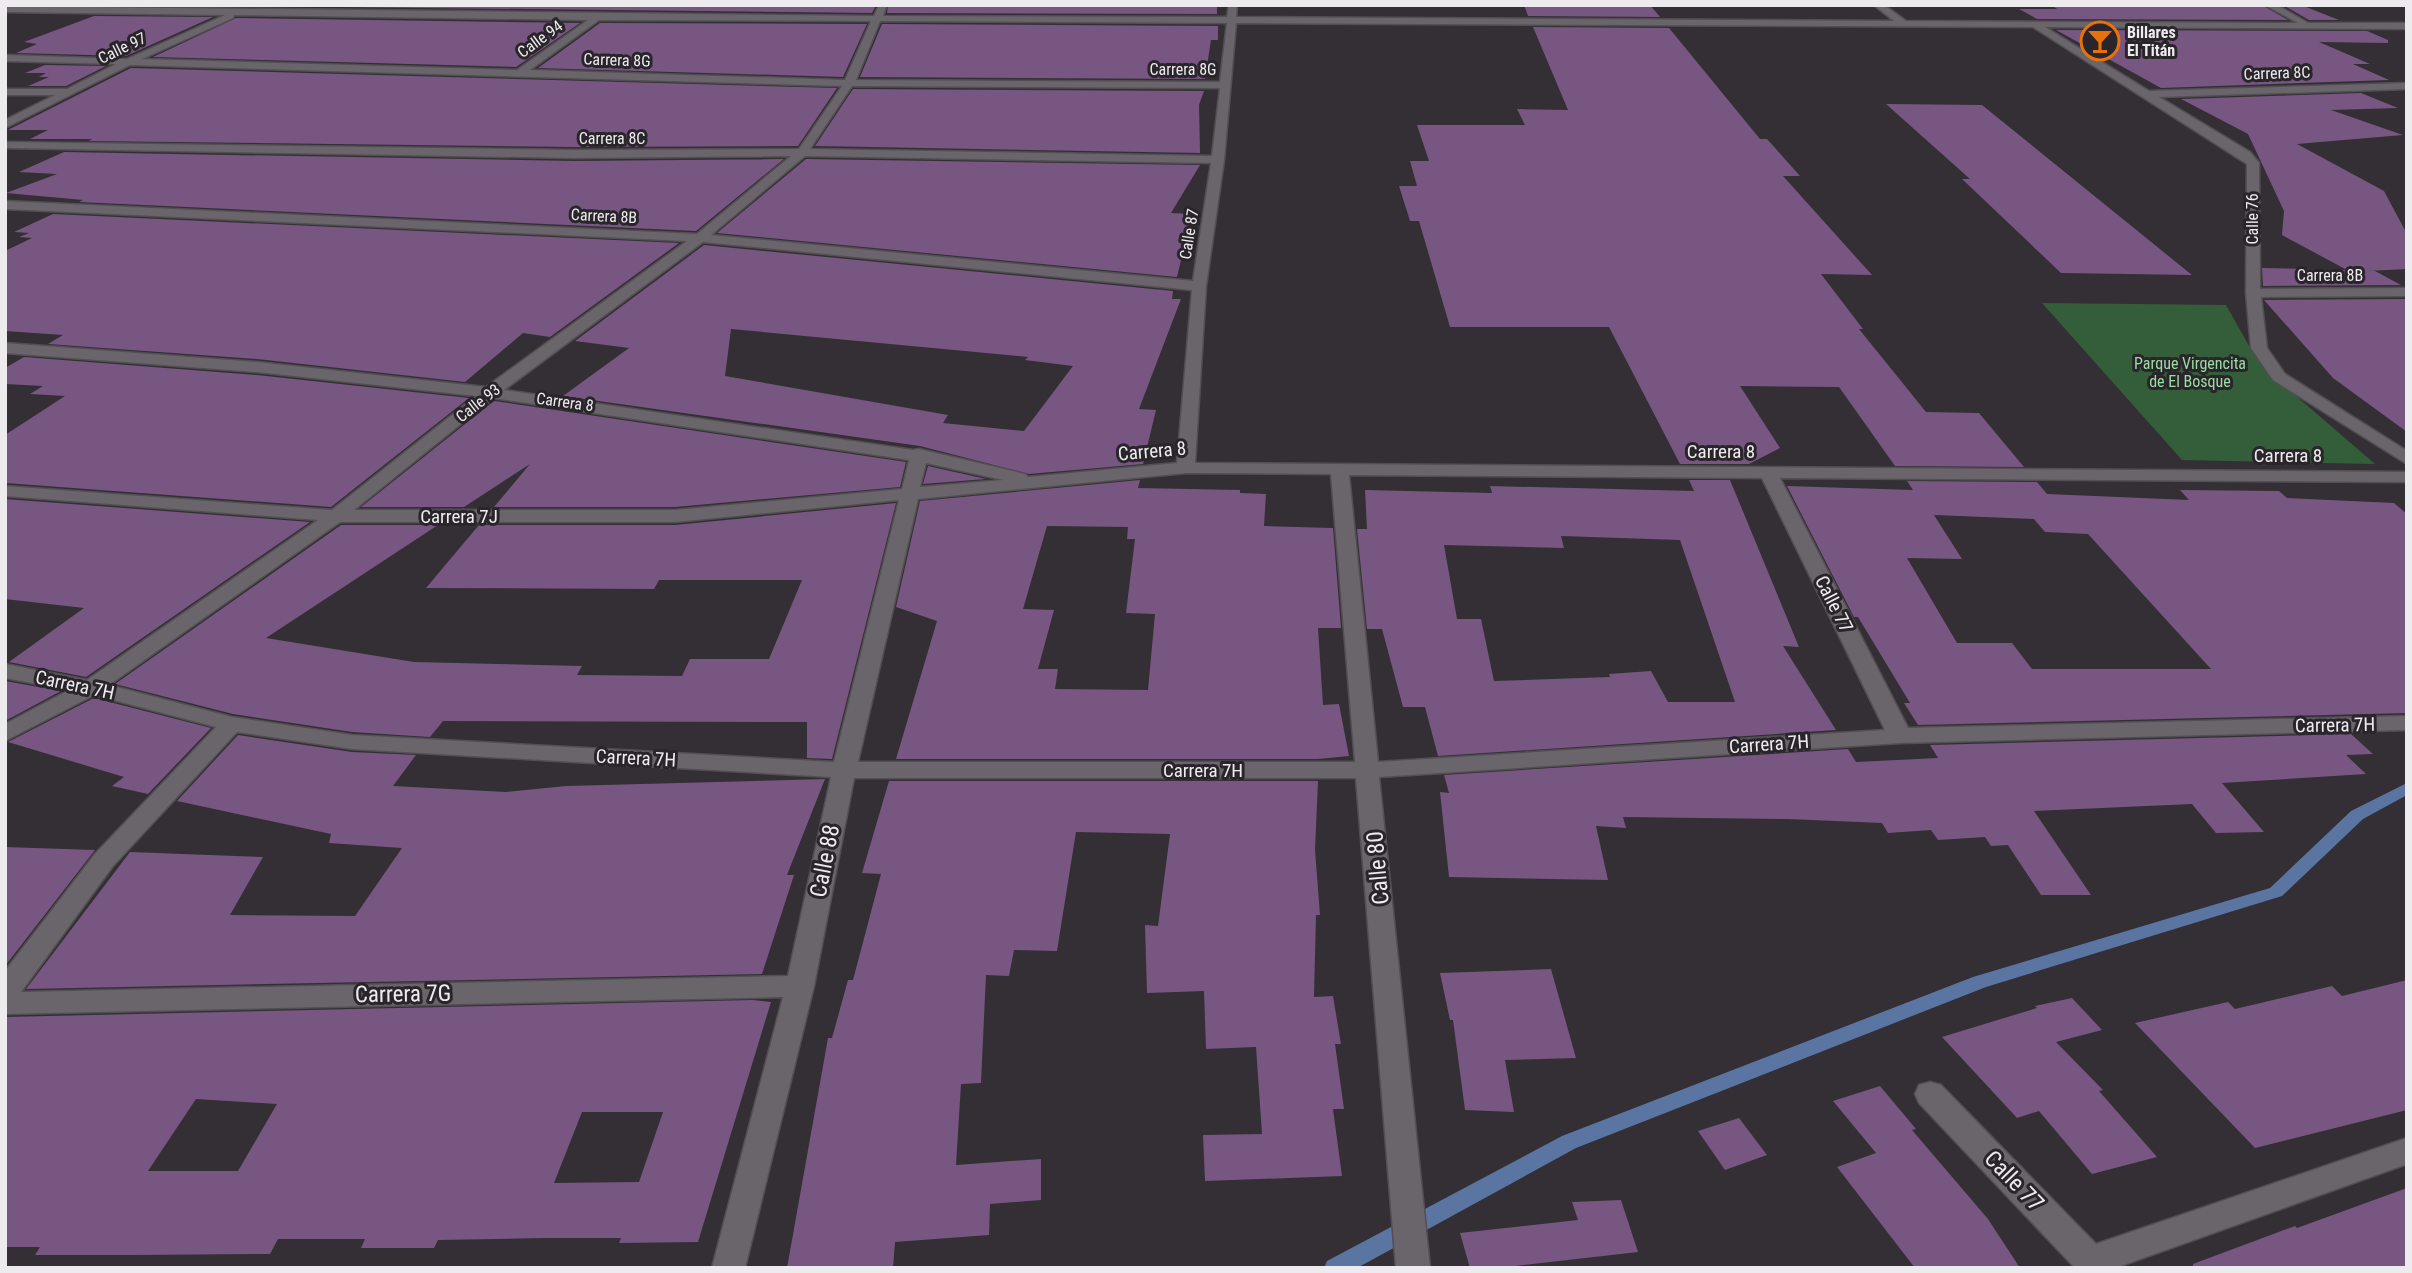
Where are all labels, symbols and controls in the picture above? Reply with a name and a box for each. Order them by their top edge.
street label: Calle 94 [514,16,566,62]
bar icon: Billares El Titán [2079,20,2121,62]
place label: Billares El Titán [2127,23,2176,60]
street label: Calle 97 [95,28,149,68]
street label: Carrera 8G [583,49,651,71]
street label: Carrera 8G [1149,60,1217,79]
street label: Carrera 8C [2243,62,2311,84]
street label: Carrera 8C [579,129,645,148]
street label: Calle 76 [2243,193,2262,245]
street label: Carrera 8B [570,205,638,227]
street label: Calle 87 [1176,207,1202,261]
street label: Carrera 8B [2297,266,2363,285]
park label: Parque Virgencita de El Bosque [2134,354,2246,391]
street label: Calle 93 [452,380,504,426]
street label: Carrera 8 [535,389,595,415]
street label: Carrera 8 [1117,437,1187,465]
street label: Carrera 8 [1687,440,1755,463]
street label: Carrera 8 [2254,444,2322,467]
street label: Carrera 7J [420,505,498,528]
street label: Calle 77 [1810,572,1858,636]
street label: Carrera 7H [33,665,117,705]
street label: Carrera 7H [2295,713,2375,737]
street label: Carrera 7H [1728,730,1810,758]
street label: Carrera 7H [595,744,677,772]
street label: Carrera 7H [1163,759,1243,782]
street label: Calle 88 [805,822,845,900]
street label: Calle 80 [1361,830,1395,906]
street label: Carrera 7G [355,980,451,1008]
street label: Calle 77 [1979,1145,2049,1217]

